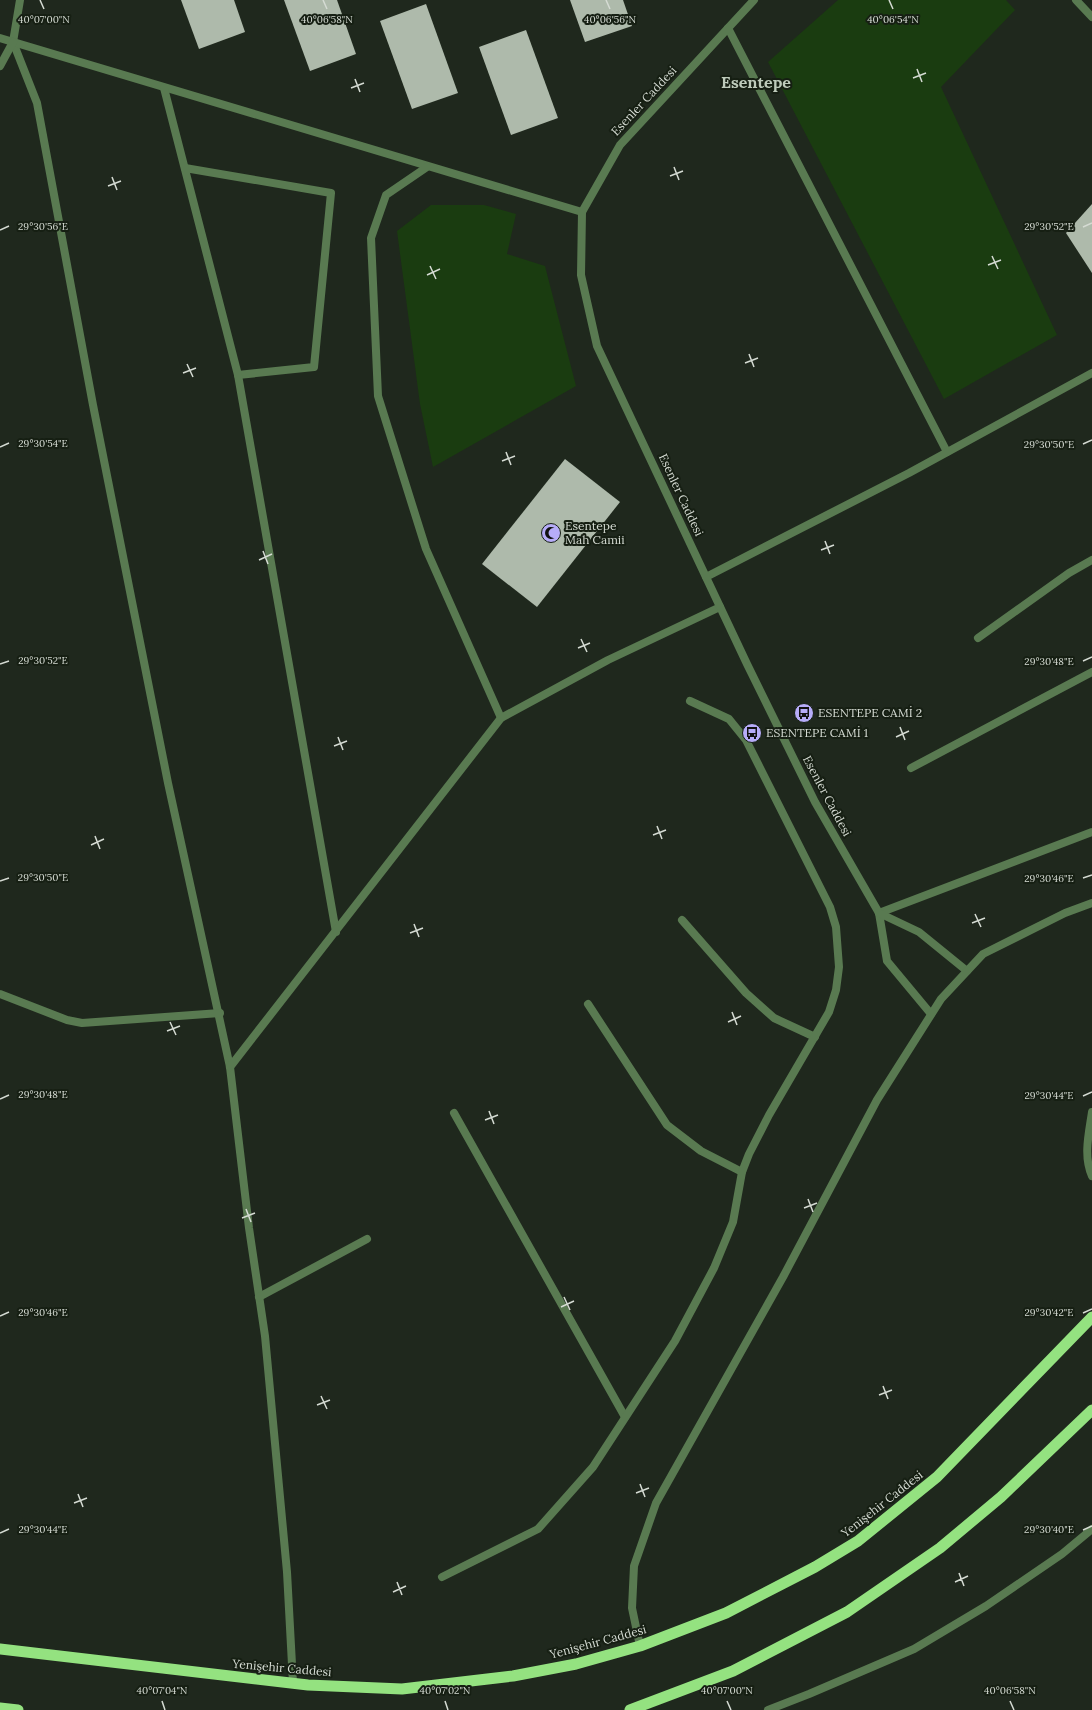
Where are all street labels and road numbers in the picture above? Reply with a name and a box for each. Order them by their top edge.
street label: Esenler Caddesi [608,63,680,138]
street label: Esenler Caddesi [656,451,707,538]
street label: Esenler Caddesi [800,753,855,839]
street label: Yenişehir Caddesi [837,1467,926,1541]
street label: Yenişehir Caddesi [547,1621,648,1662]
street label: Yenişehir Caddesi [231,1656,332,1679]

